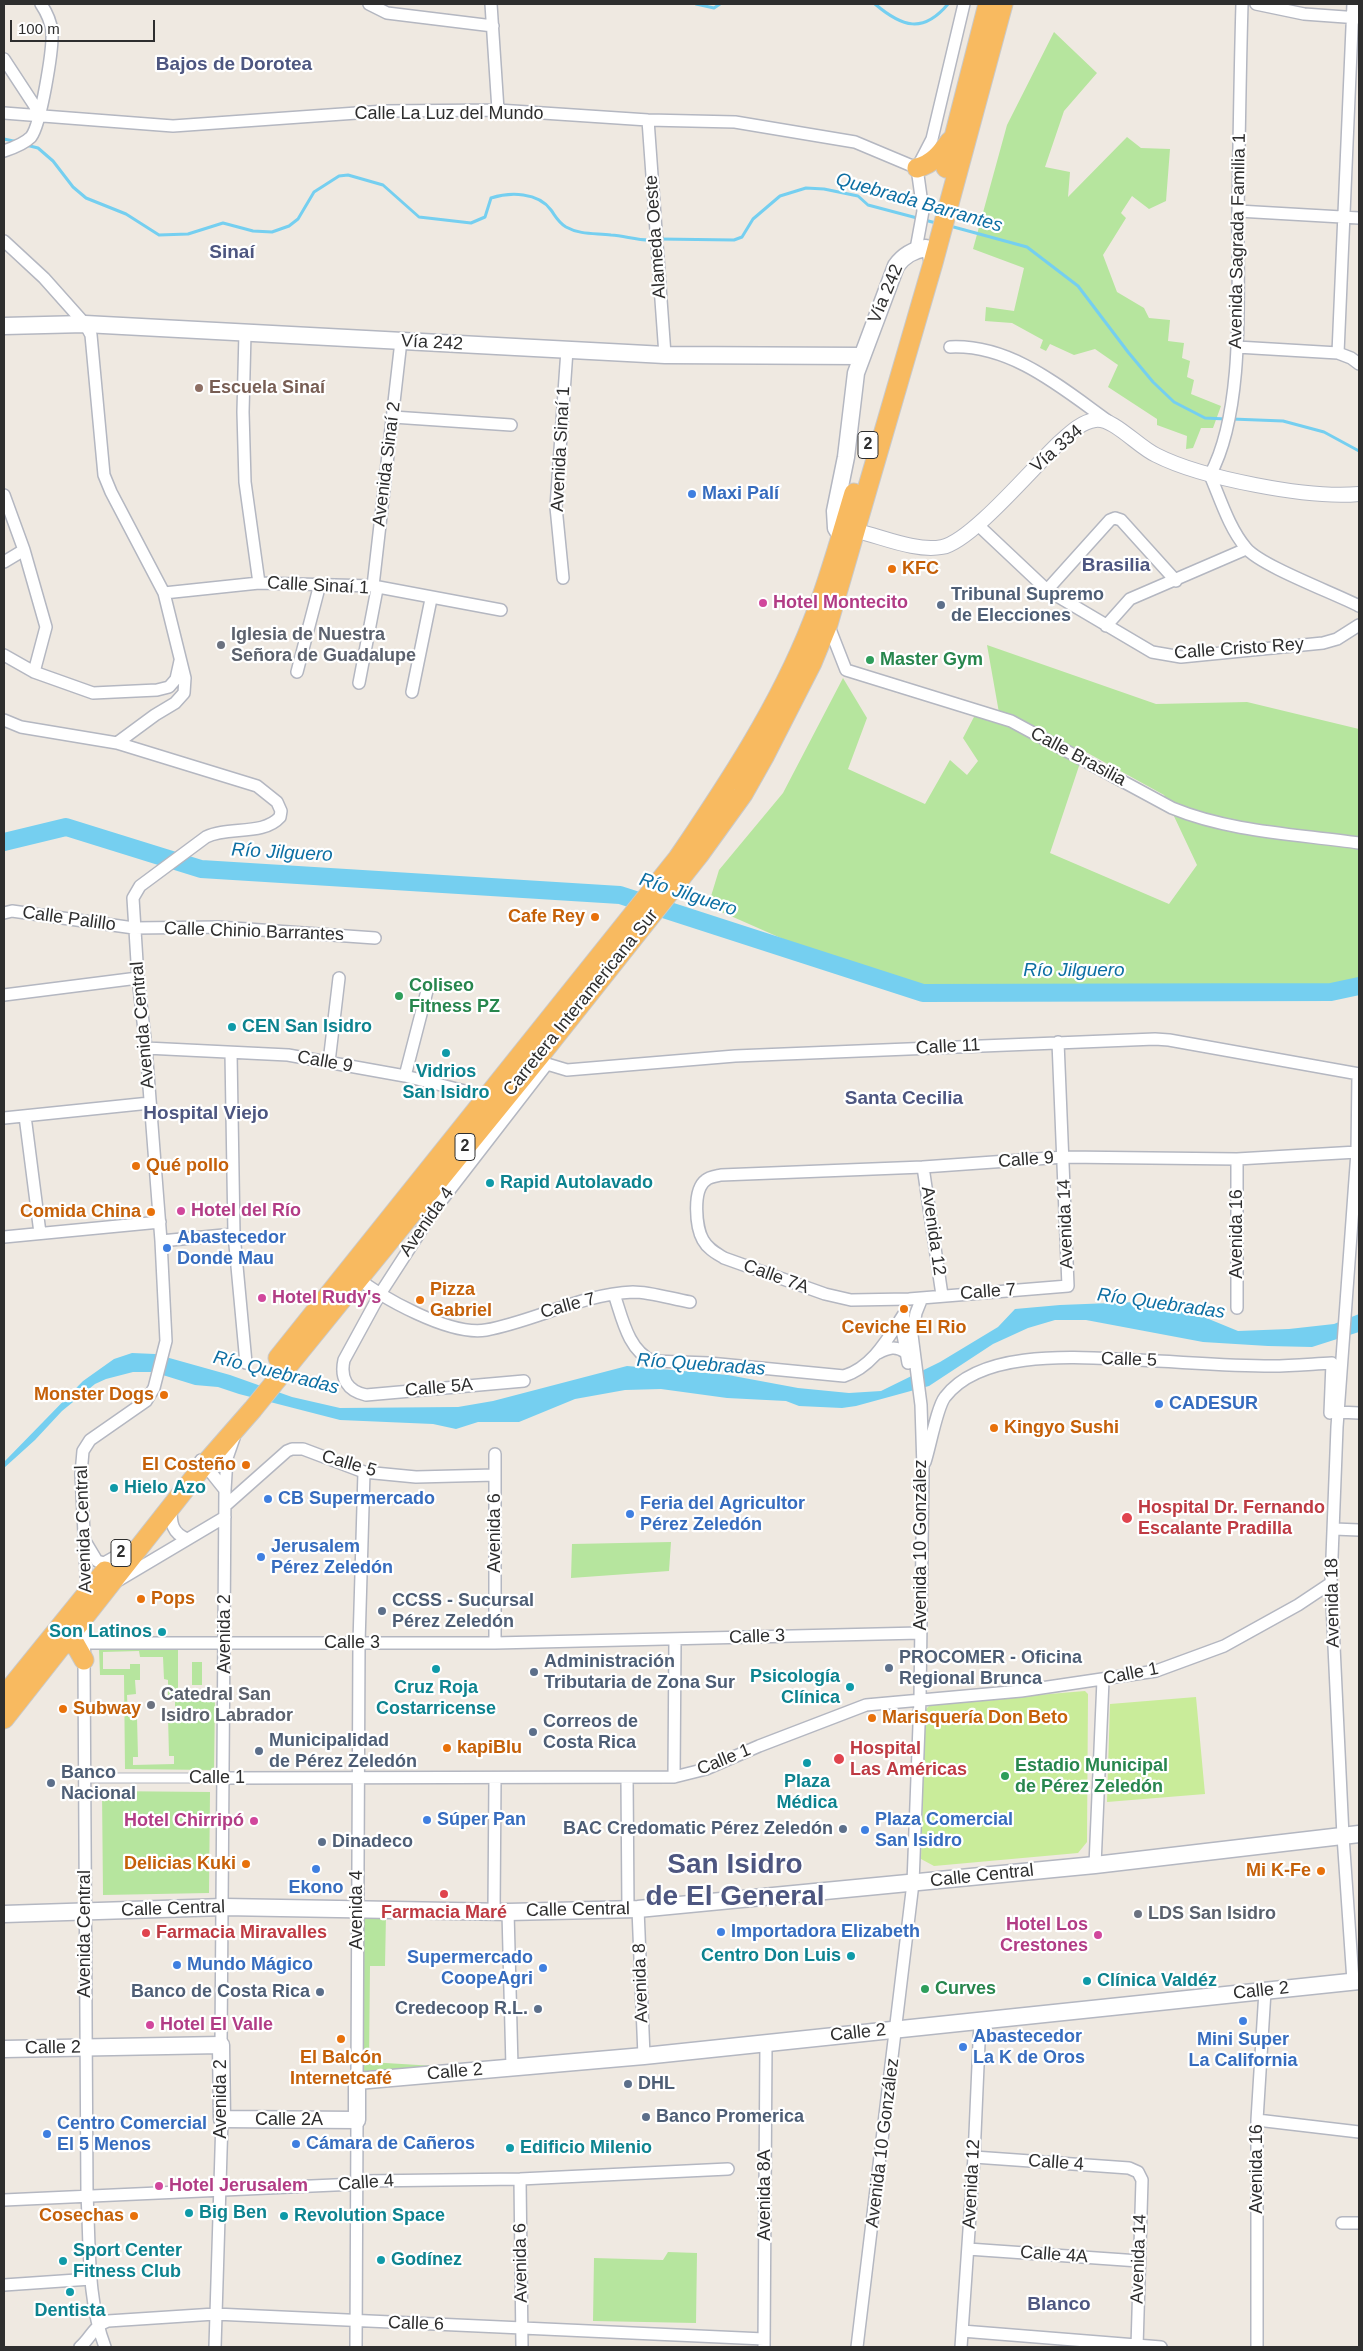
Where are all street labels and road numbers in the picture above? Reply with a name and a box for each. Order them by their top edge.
street label: Calle La Luz del Mundo [354,103,544,125]
street label: Avenida Sagrada Familia 1 [1225,133,1251,349]
street label: Alameda Oeste [641,174,671,300]
street label: Vía 242 [864,261,908,327]
street label: Vía 242 [400,331,464,355]
street label: Avenida Sinaí 1 [547,386,575,512]
street label: Avenida Sinaí 2 [369,400,405,528]
street label: Vía 334 [1026,420,1088,478]
road number: 2 [858,432,878,458]
street label: Calle Sinaí 1 [266,573,370,599]
street label: Calle Cristo Rey [1173,634,1305,664]
street label: Calle Brasilia [1027,723,1129,791]
street label: Calle Palillo [21,902,117,936]
street label: Carretera Interamericana Sur [499,905,663,1101]
street label: Calle Chinio Barrantes [164,918,344,946]
street label: Avenida Central [127,960,159,1090]
street label: Calle 11 [915,1035,981,1059]
street label: Calle 9 [296,1046,354,1078]
road number: 2 [455,1134,475,1160]
street label: Calle 9 [997,1147,1055,1173]
street label: Avenida 14 [1054,1179,1078,1269]
street label: Avenida 4 [395,1183,459,1261]
street label: Avenida 12 [916,1185,950,1277]
street label: Avenida 16 [1226,1189,1248,1279]
street label: Calle 7A [740,1255,812,1299]
street label: Calle 7 [959,1279,1017,1305]
street label: Calle 7 [538,1288,598,1324]
street label: Calle 5 [1101,1348,1157,1372]
street label: Calle 5A [404,1374,474,1402]
street label: Calle 5 [319,1446,379,1482]
street label: Avenida 10 González [910,1460,932,1630]
street label: Avenida Central [71,1465,97,1593]
street label: Avenida 6 [484,1493,506,1573]
road number: 2 [111,1540,131,1566]
street label: Avenida 18 [1321,1558,1345,1648]
street label: Avenida 2 [214,1594,236,1674]
street label: Calle 3 [729,1625,785,1649]
street label: Calle 3 [324,1632,380,1654]
street label: Calle 1 [1101,1658,1161,1690]
street label: Calle 1 [694,1739,754,1781]
street label: Calle 1 [189,1767,245,1789]
street label: Calle Central [929,1860,1035,1892]
street label: Avenida Central [74,1870,96,1998]
street label: Avenida 4 [346,1870,368,1950]
street label: Calle Central [121,1896,225,1922]
street label: Calle Central [526,1898,630,1922]
street label: Avenida 8 [629,1943,653,2023]
street label: Calle 2 [1232,1977,1290,2005]
street label: Calle 2 [829,2019,887,2047]
street label: Calle 2 [25,2037,81,2059]
street label: Avenida 10 González [862,2057,904,2229]
street label: Avenida 2 [210,2059,232,2139]
street label: Calle 2 [426,2059,484,2085]
street label: Calle 2A [255,2109,323,2131]
street label: Avenida 16 [1246,2124,1268,2214]
street label: Avenida 12 [959,2139,985,2229]
street label: Avenida 8A [754,2149,776,2241]
street label: Calle 4 [1027,2150,1085,2176]
street label: Calle 4 [337,2170,395,2196]
street label: Avenida 14 [1127,2214,1151,2304]
street label: Avenida 6 [510,2223,532,2303]
street label: Calle 4A [1019,2242,1089,2268]
street label: Calle 6 [388,2312,444,2336]

